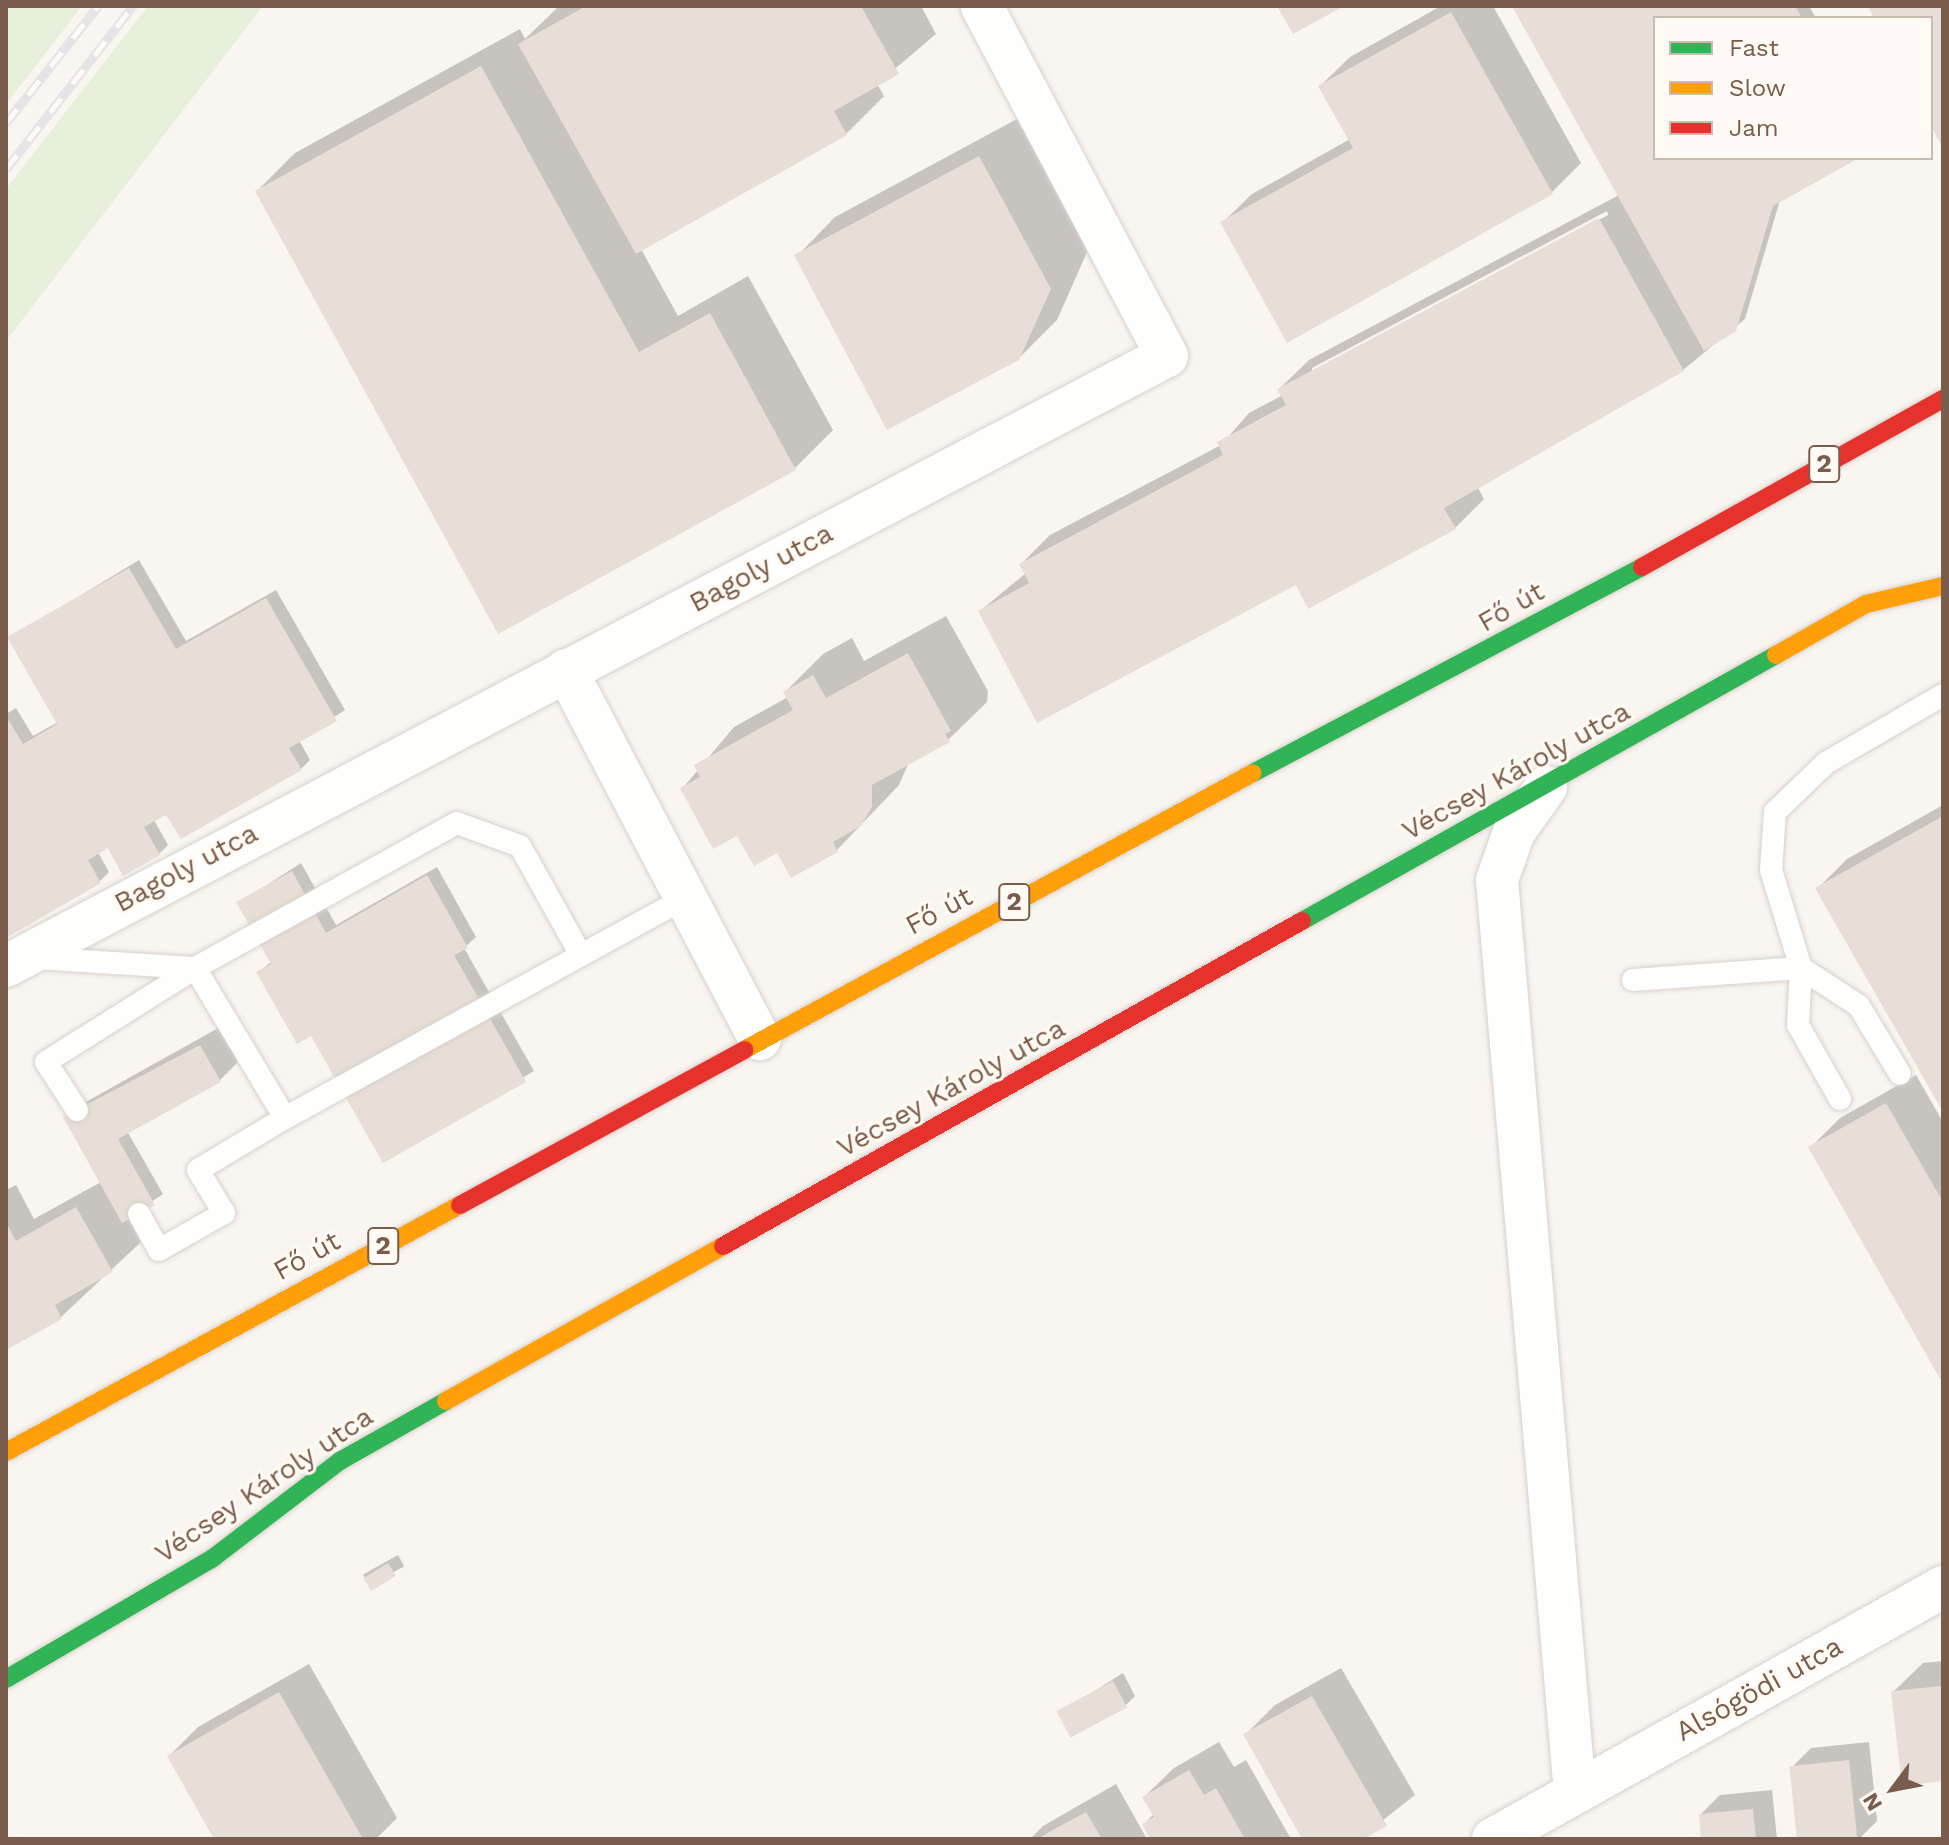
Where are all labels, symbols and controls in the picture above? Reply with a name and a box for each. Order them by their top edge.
legend [1653,16,1933,160]
text: Fast [1729,34,1779,62]
text: Slow [1729,74,1786,102]
text: Jam [1729,114,1779,142]
road number: 2 [1808,442,1840,486]
street label: Bagoly utca [683,516,839,620]
street label: Fő út [1472,575,1550,639]
street label: Vécsey Károly utca [1395,694,1637,848]
street label: Bagoly utca [108,816,264,920]
street label: Fő út [900,880,978,942]
road number: 2 [998,880,1030,924]
street label: Vécsey Károly utca [830,1011,1072,1165]
street label: Fő út [268,1224,346,1288]
road number: 2 [367,1224,399,1268]
street label: Vécsey Károly utca [148,1399,380,1571]
street label: Alsógödi utca [1670,1629,1848,1749]
north arrow [1853,1749,1933,1829]
text: N [1857,1788,1887,1816]

